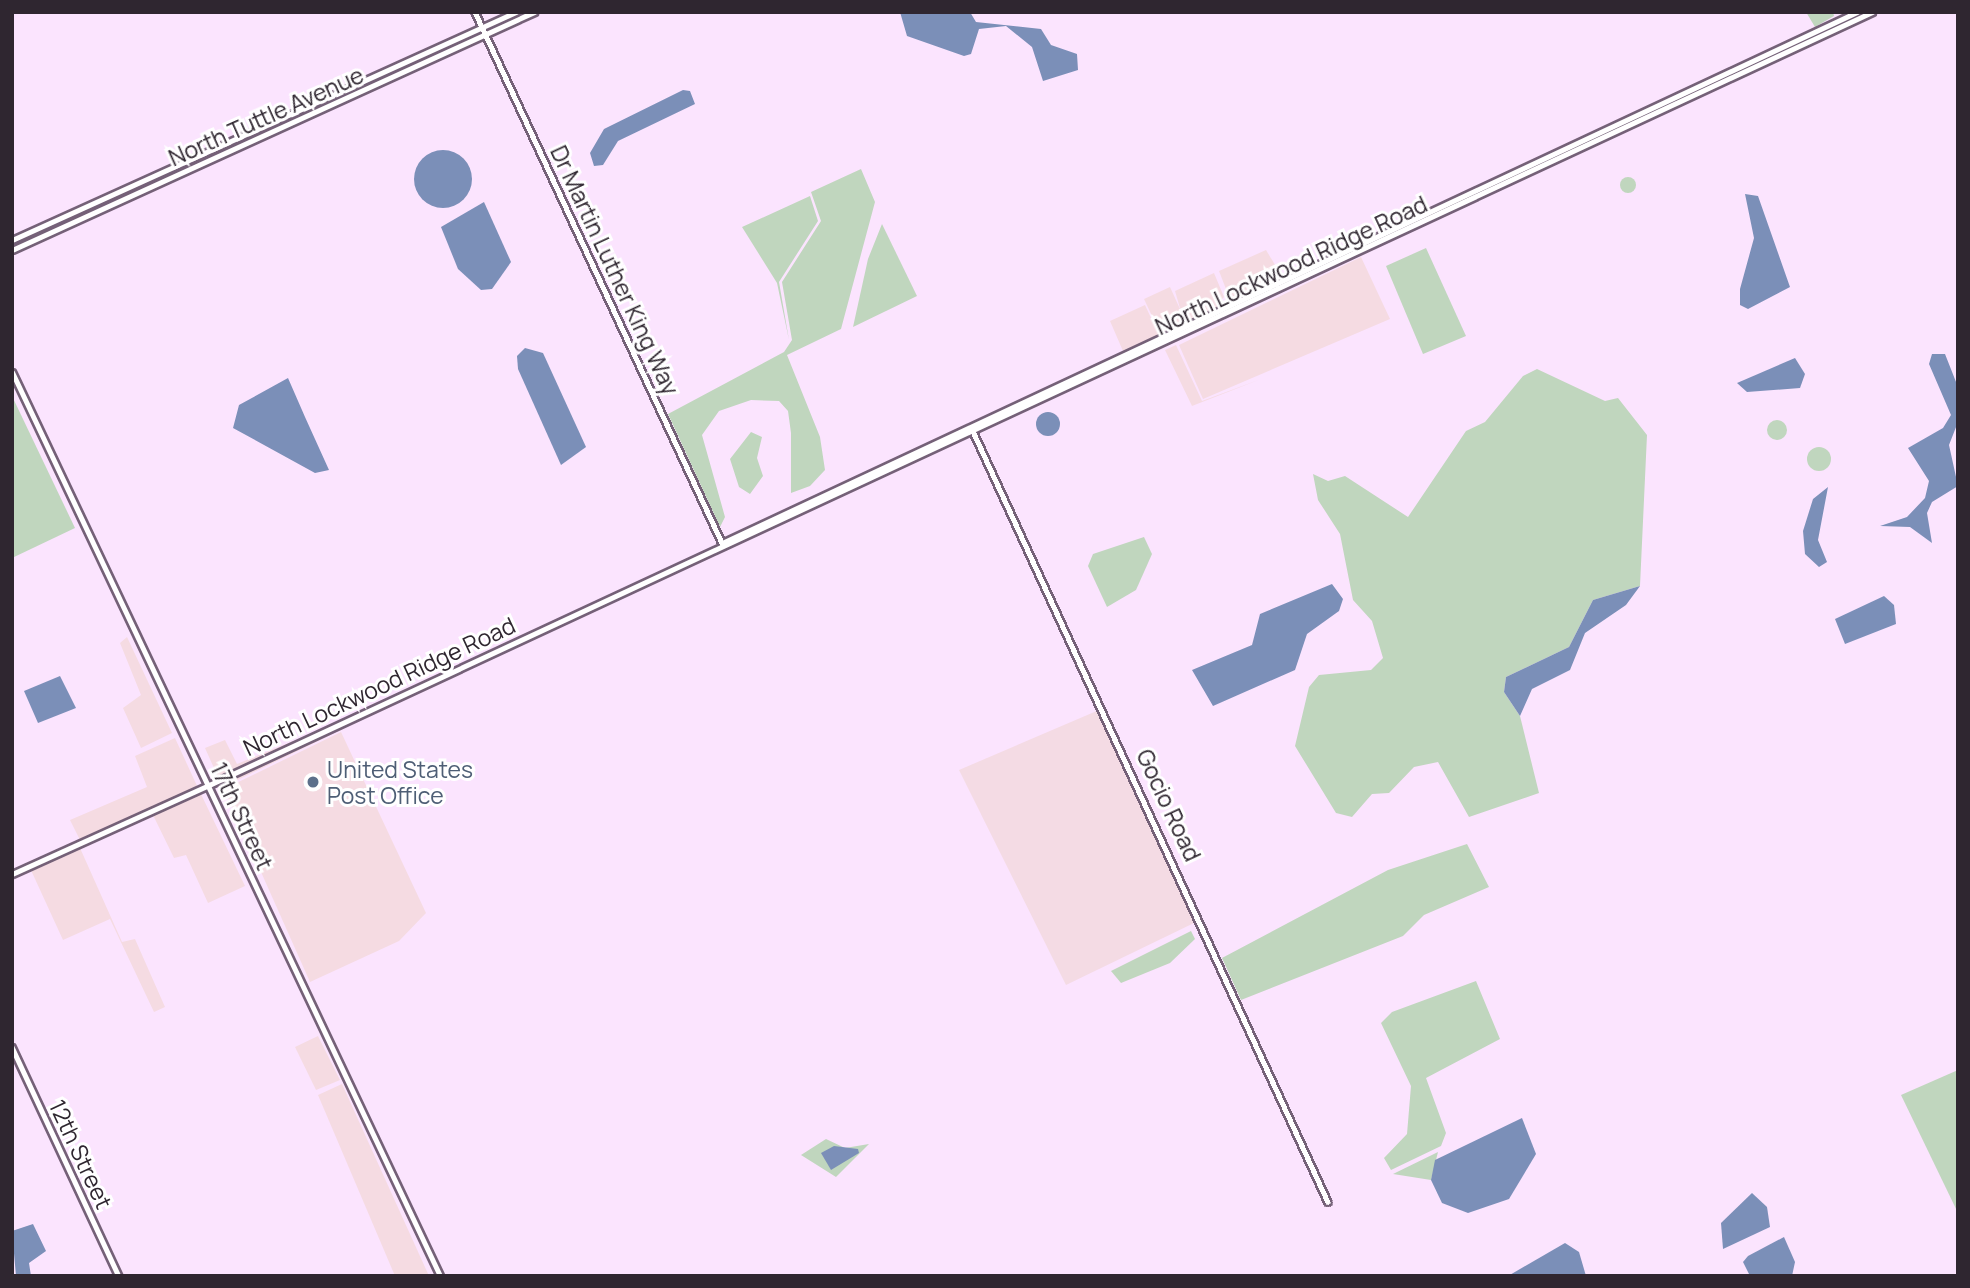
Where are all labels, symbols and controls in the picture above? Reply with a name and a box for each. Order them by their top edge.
street label: North Tuttle Avenue [164,61,368,171]
street label: Dr Martin Luther King Way [545,141,685,399]
street label: North Lockwood Ridge Road [1151,190,1431,340]
street label: North Lockwood Ridge Road [239,611,519,761]
street label: Gocio Road [1131,745,1207,865]
place label: United States Post Office [327,755,473,809]
street label: 17th Street [205,758,279,874]
marker: United States Post Office [305,774,321,790]
street label: 12th Street [44,1095,118,1213]

